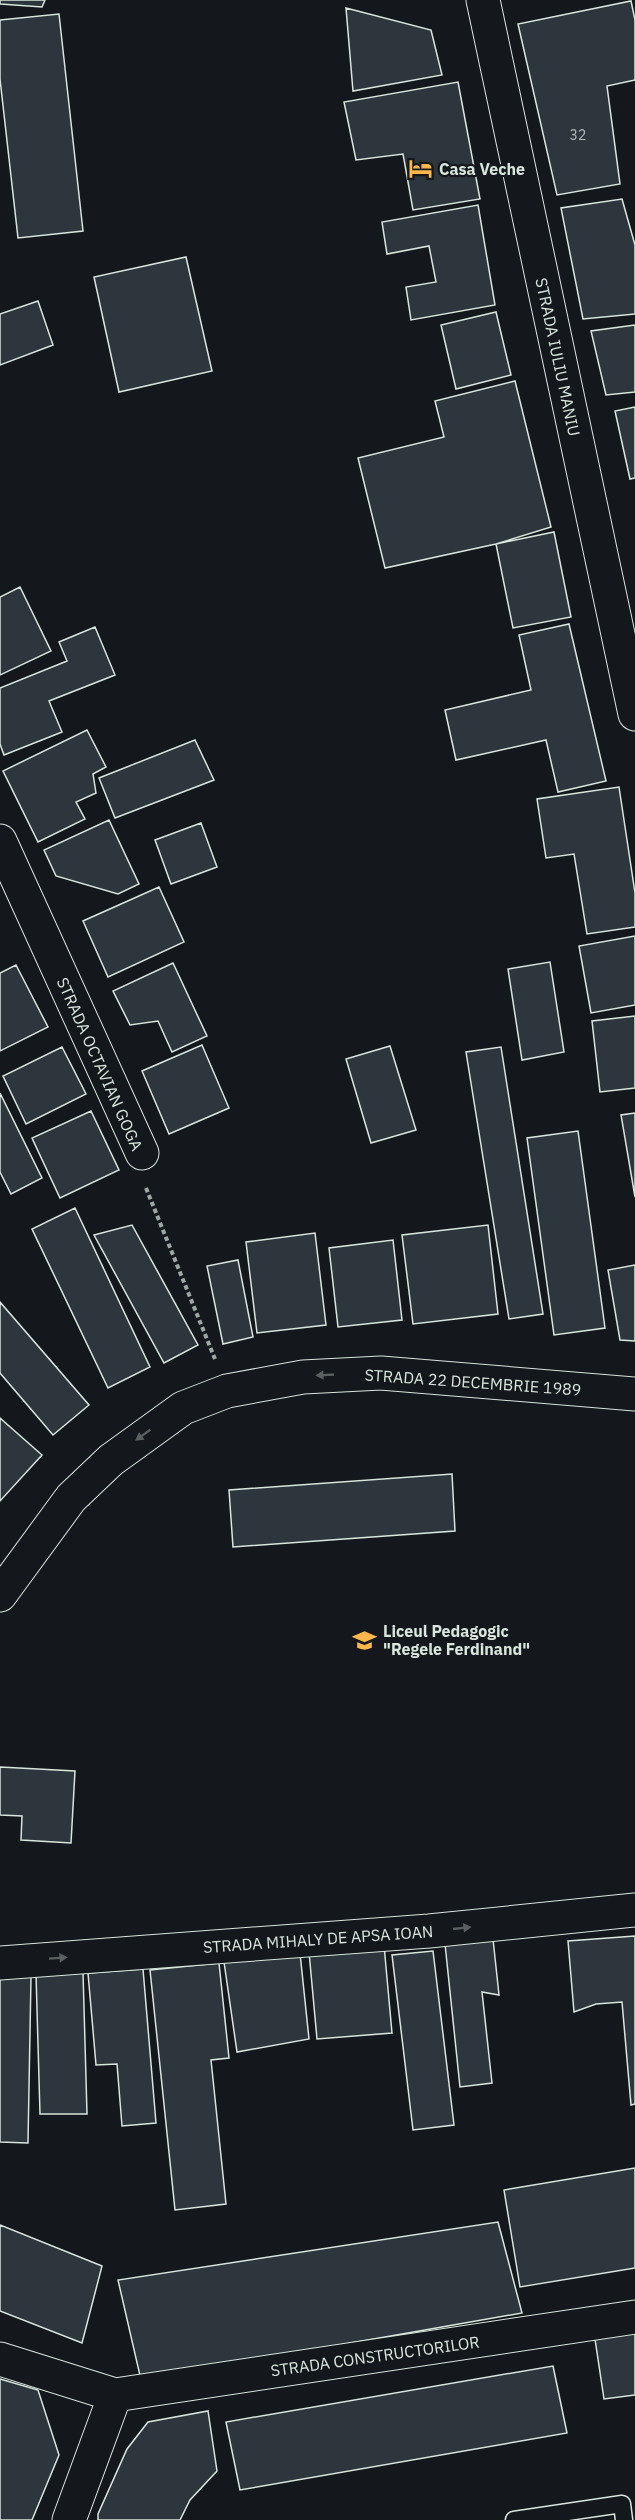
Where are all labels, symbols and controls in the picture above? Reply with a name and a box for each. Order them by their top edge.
house number: 32 [570,126,586,144]
hotel icon: Casa Veche [408,156,434,182]
place label: Casa Veche [439,159,525,179]
street label: STRADA IULIU MANIU [531,276,585,438]
street label: STRADA OCTAVIAN GOGA [53,974,147,1154]
street label: STRADA 22 DECEMBRIE 1989 [364,1364,582,1400]
one-way arrow [316,1371,335,1380]
one-way arrow [136,1429,152,1441]
place label: Liceul Pedagogic "Regele Ferdinand" [383,1621,530,1659]
school or university icon: Liceul Pedagogic "Regele Ferdinand" [352,1627,378,1653]
street label: STRADA MIHALY DE APSA IOAN [202,1921,434,1957]
one-way arrow [453,1923,472,1933]
one-way arrow [49,1954,68,1963]
street label: STRADA CONSTRUCTORILOR [269,2331,481,2381]

